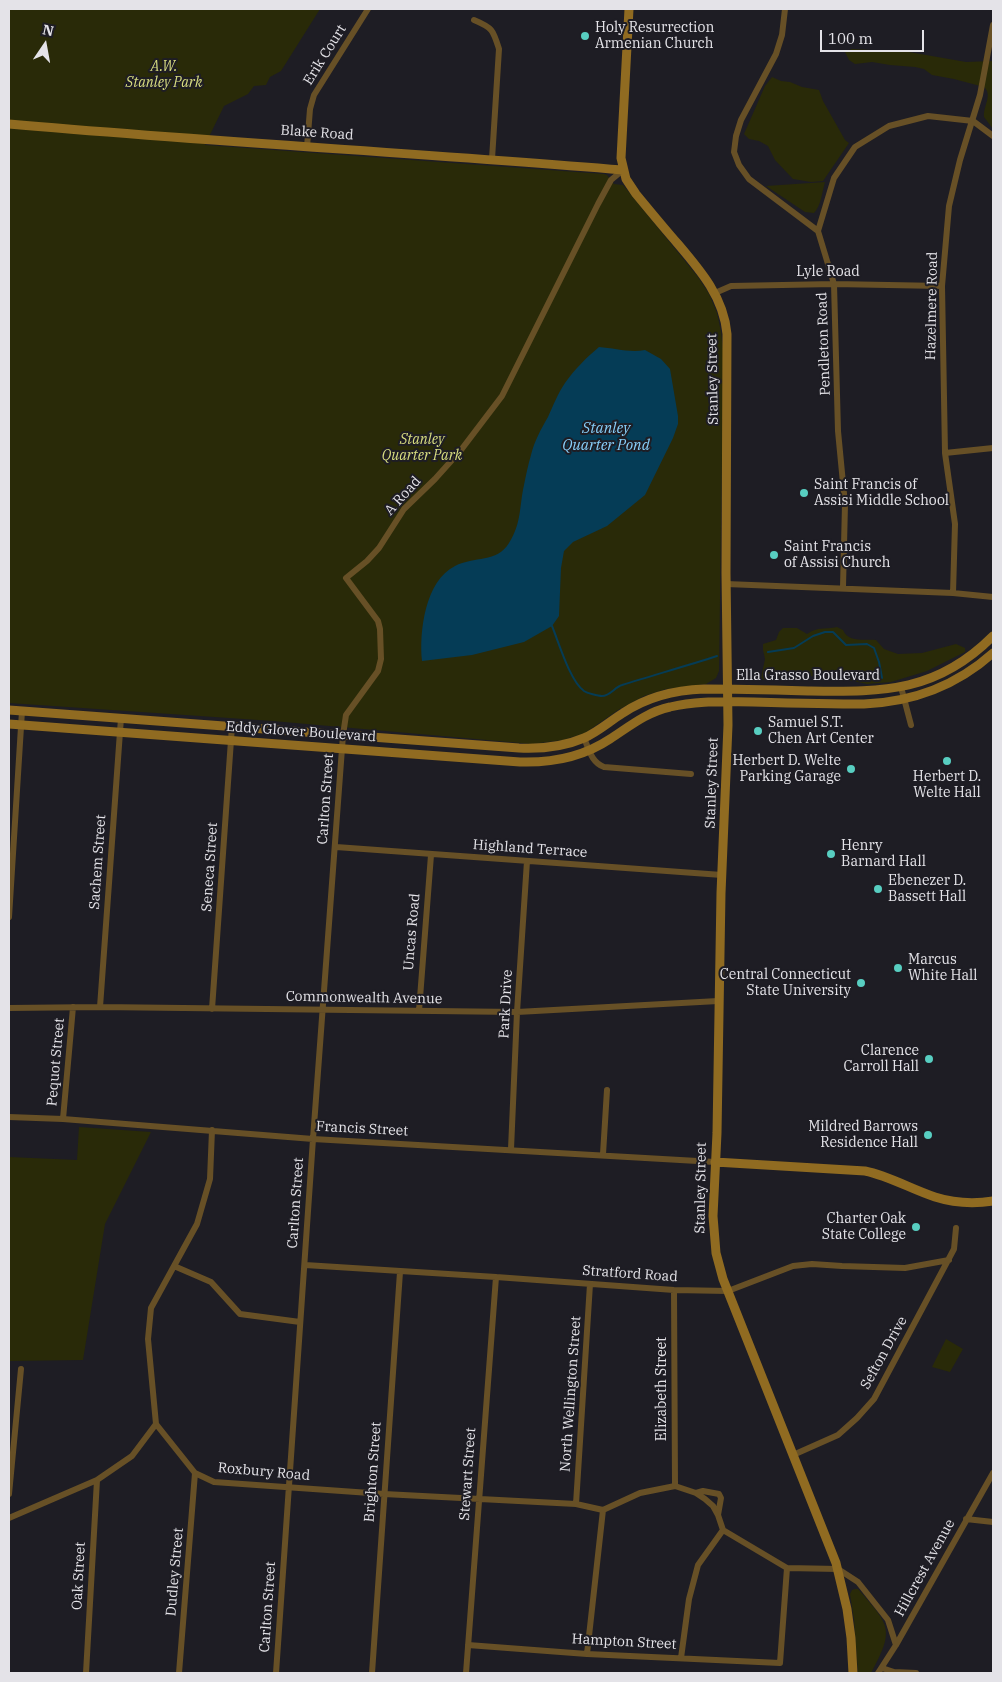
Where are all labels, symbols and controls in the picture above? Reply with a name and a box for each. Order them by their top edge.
north arrow [20,20,70,70]
text: N [41,20,55,40]
place label: Holy Resurrection Armenian Church [595,20,714,52]
scale bar [822,20,926,52]
street label: Erik Court [300,22,350,88]
text: 100 m [828,29,873,48]
marker: Holy Resurrection Armenian Church [579,30,591,42]
park label: A.W. Stanley Park [126,59,202,92]
street label: Blake Road [280,122,354,144]
street label: Hazelmere Road [923,252,941,360]
street label: Lyle Road [796,264,860,280]
street label: Pendleton Road [814,292,834,396]
street label: Stanley Street [704,333,722,425]
water label: Stanley Quarter Pond [562,420,650,455]
park label: Stanley Quarter Park [382,432,462,464]
street label: A Road [381,473,425,519]
place label: Saint Francis of Assisi Middle School [814,477,949,510]
marker: Saint Francis of Assisi Middle School [798,487,810,499]
place label: Saint Francis of Assisi Church [784,539,891,572]
marker: Saint Francis of Assisi Church [768,549,780,561]
street label: Ella Grasso Boulevard [736,668,880,684]
place label: Samuel S.T. Chen Art Center [768,715,874,748]
street label: Eddy Glover Boulevard [225,718,377,746]
marker: Samuel S.T. Chen Art Center [752,725,764,737]
street label: Stanley Street [702,737,722,829]
street label: Carlton Street [314,753,338,845]
place label: Herbert D. Welte Parking Garage [732,753,841,786]
marker: Herbert D. Welte Hall [941,755,953,767]
marker: Herbert D. Welte Parking Garage [845,763,857,775]
place label: Herbert D. Welte Hall [913,769,981,802]
street label: Sachem Street [86,814,110,910]
street label: Seneca Street [198,822,222,912]
street label: Highland Terrace [472,837,588,861]
place label: Henry Barnard Hall [841,838,926,870]
marker: Henry Barnard Hall [825,848,837,860]
place label: Ebenezer D. Bassett Hall [888,873,966,906]
marker: Ebenezer D. Bassett Hall [872,883,884,895]
street label: Uncas Road [400,893,424,971]
place label: Marcus White Hall [908,952,977,984]
marker: Marcus White Hall [892,962,904,974]
place label: Central Connecticut State University [720,967,851,1000]
street label: Park Drive [496,969,516,1039]
marker: Central Connecticut State University [855,977,867,989]
street label: Commonwealth Avenue [286,988,442,1008]
street label: Pequot Street [44,1017,68,1107]
place label: Clarence Carroll Hall [843,1043,919,1076]
marker: Clarence Carroll Hall [923,1053,935,1065]
street label: Francis Street [316,1118,408,1140]
place label: Mildred Barrows Residence Hall [808,1119,918,1152]
marker: Mildred Barrows Residence Hall [922,1129,934,1141]
street label: Stanley Street [692,1142,710,1234]
street label: Carlton Street [284,1157,308,1249]
place label: Charter Oak State College [822,1211,906,1244]
marker: Charter Oak State College [910,1221,922,1233]
street label: Stratford Road [582,1262,678,1286]
street label: Sefton Drive [857,1314,911,1392]
street label: North Wellington Street [557,1316,585,1472]
street label: Elizabeth Street [654,1337,670,1441]
street label: Brighton Street [361,1421,385,1523]
street label: Stewart Street [456,1427,480,1521]
street label: Roxbury Road [217,1460,311,1484]
street label: Hillcrest Avenue [891,1516,959,1620]
street label: Dudley Street [163,1527,187,1617]
street label: Oak Street [69,1541,89,1611]
street label: Carlton Street [256,1561,280,1653]
street label: Hampton Street [571,1631,677,1653]

